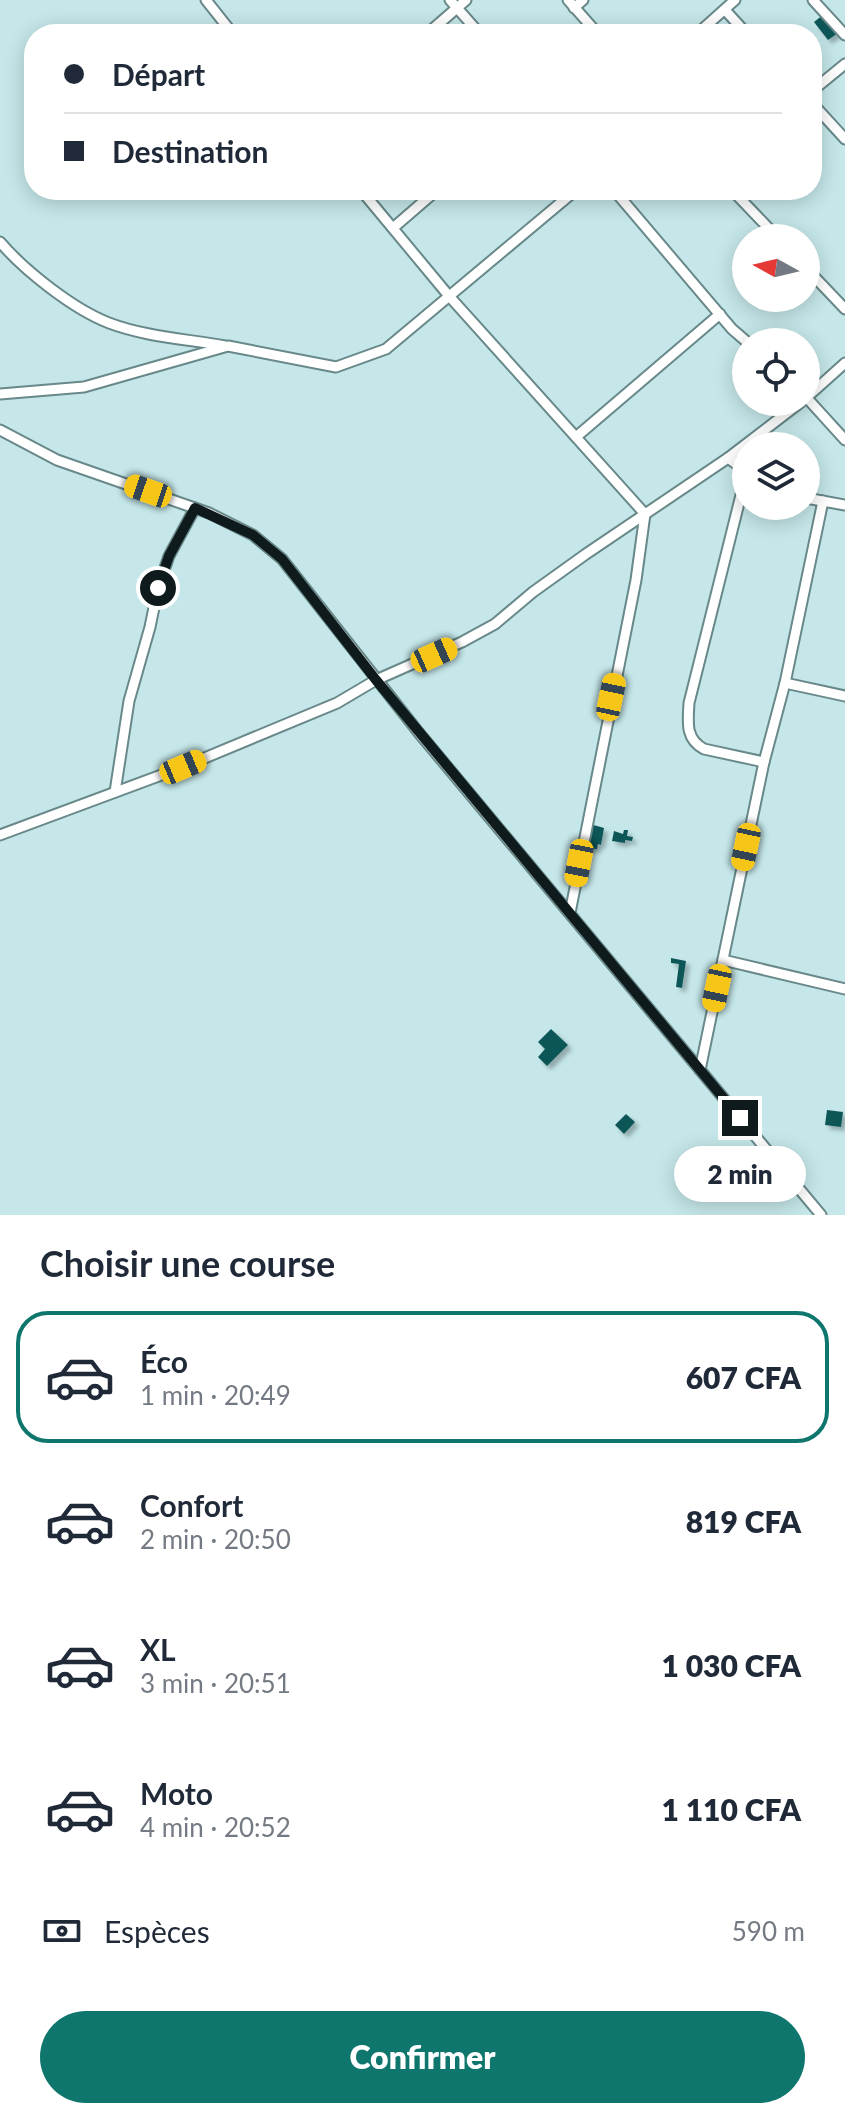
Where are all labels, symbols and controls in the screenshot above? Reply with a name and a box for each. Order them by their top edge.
text: Départ [112,56,205,92]
text: Destination [112,133,269,169]
north arrow [732,224,820,312]
map controls [732,224,820,520]
button: locate [732,328,820,416]
button: layers [732,432,820,520]
car [121,472,175,510]
route start [140,570,176,606]
car [407,634,461,676]
car [594,671,628,723]
car [156,747,210,787]
car [729,821,763,873]
car [563,837,595,889]
car [700,962,734,1014]
route end [722,1100,758,1136]
callout: 2 min [674,1146,806,1202]
text: 2 min [708,1158,772,1190]
text: Choisir une course [40,1241,335,1285]
icon: car [44,1341,116,1413]
text: Éco [140,1343,188,1379]
text: 607 CFA [686,1359,801,1395]
text: 1 min · 20:49 [140,1379,291,1411]
icon: car [44,1485,116,1557]
text: Confort [140,1487,243,1523]
text: 819 CFA [686,1503,801,1539]
text: 2 min · 20:50 [140,1523,291,1555]
icon: car [44,1629,116,1701]
text: XL [140,1631,176,1667]
text: 1 030 CFA [661,1647,801,1683]
text: 3 min · 20:51 [140,1667,291,1699]
icon: car [44,1773,116,1845]
text: Moto [140,1775,213,1811]
text: 1 110 CFA [661,1791,801,1827]
text: 4 min · 20:52 [140,1811,291,1843]
icon: cash [40,1909,84,1953]
text: Espèces [104,1913,210,1949]
text: 590 m [732,1915,805,1947]
button: Confirmer [40,2011,805,2103]

